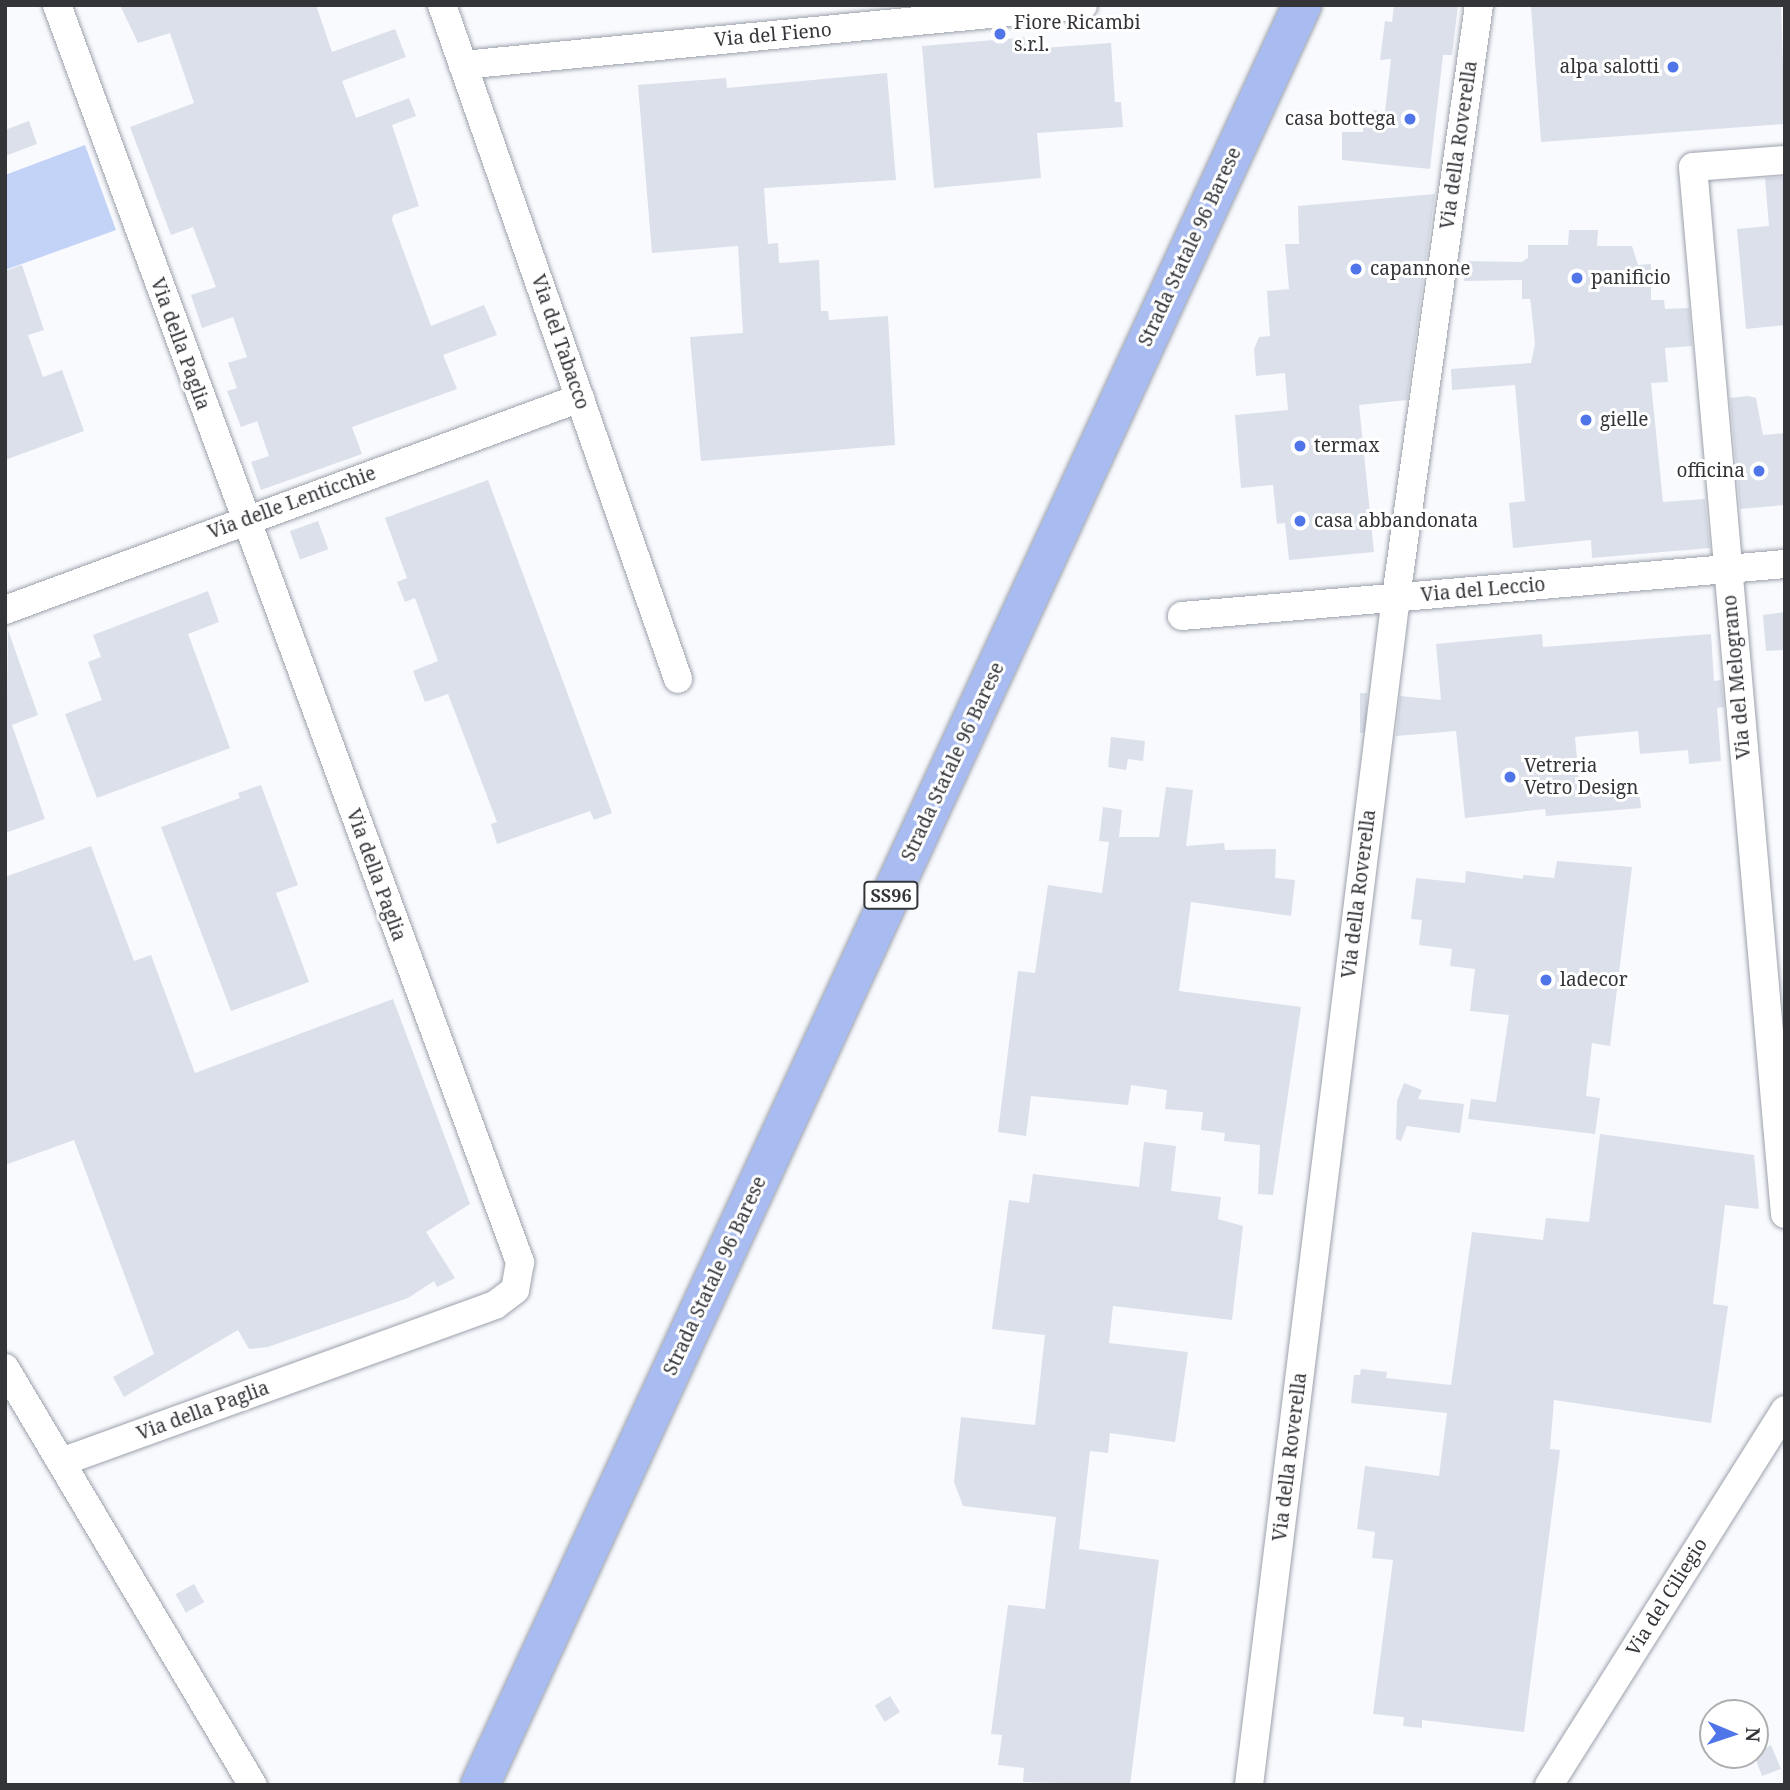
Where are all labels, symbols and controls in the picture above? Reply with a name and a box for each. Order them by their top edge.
place label: Fiore Ricambi s.r.l. [1014,12,1141,56]
street label: Via del Fieno [713,19,833,51]
marker: Fiore Ricambi s.r.l. [992,26,1008,42]
place label: alpa salotti [1560,56,1659,78]
street label: Via della Roverella [1436,59,1482,231]
marker: alpa salotti [1665,59,1681,75]
place label: casa bottega [1285,108,1396,130]
marker: casa bottega [1402,111,1418,127]
street label: Strada Statale 96 Barese [1134,144,1246,350]
place label: capannone [1370,258,1470,280]
marker: capannone [1348,261,1364,277]
place label: panificio [1591,267,1671,289]
marker: panificio [1569,270,1585,286]
street label: Via del Tabacco [526,272,594,412]
street label: Via della Paglia [146,275,214,413]
place label: gielle [1600,409,1648,431]
marker: gielle [1578,412,1594,428]
place label: termax [1314,435,1379,457]
marker: termax [1292,438,1308,454]
place label: officina [1677,460,1745,482]
street label: Via delle Lenticchie [205,462,379,544]
marker: officina [1751,463,1767,479]
place label: casa abbandonata [1314,510,1478,532]
marker: casa abbandonata [1292,513,1308,529]
street label: Via del Leccio [1420,573,1546,607]
street label: Via del Melograno [1718,594,1756,760]
street label: Strada Statale 96 Barese [897,659,1009,865]
place label: Vetreria Vetro Design [1524,755,1638,799]
marker: Vetreria Vetro Design [1502,769,1518,785]
street label: Via della Paglia [342,806,410,944]
street label: Via della Roverella [1337,808,1381,980]
road number: SS96 [863,880,919,910]
place label: ladecor [1560,969,1628,991]
marker: ladecor [1538,972,1554,988]
street label: Strada Statale 96 Barese [659,1173,771,1379]
street label: Via della Roverella [1268,1371,1312,1543]
street label: Via della Paglia [134,1377,272,1445]
street label: Via del Ciliegio [1622,1534,1712,1660]
north arrow [1699,1699,1769,1769]
text: N [1740,1727,1766,1743]

